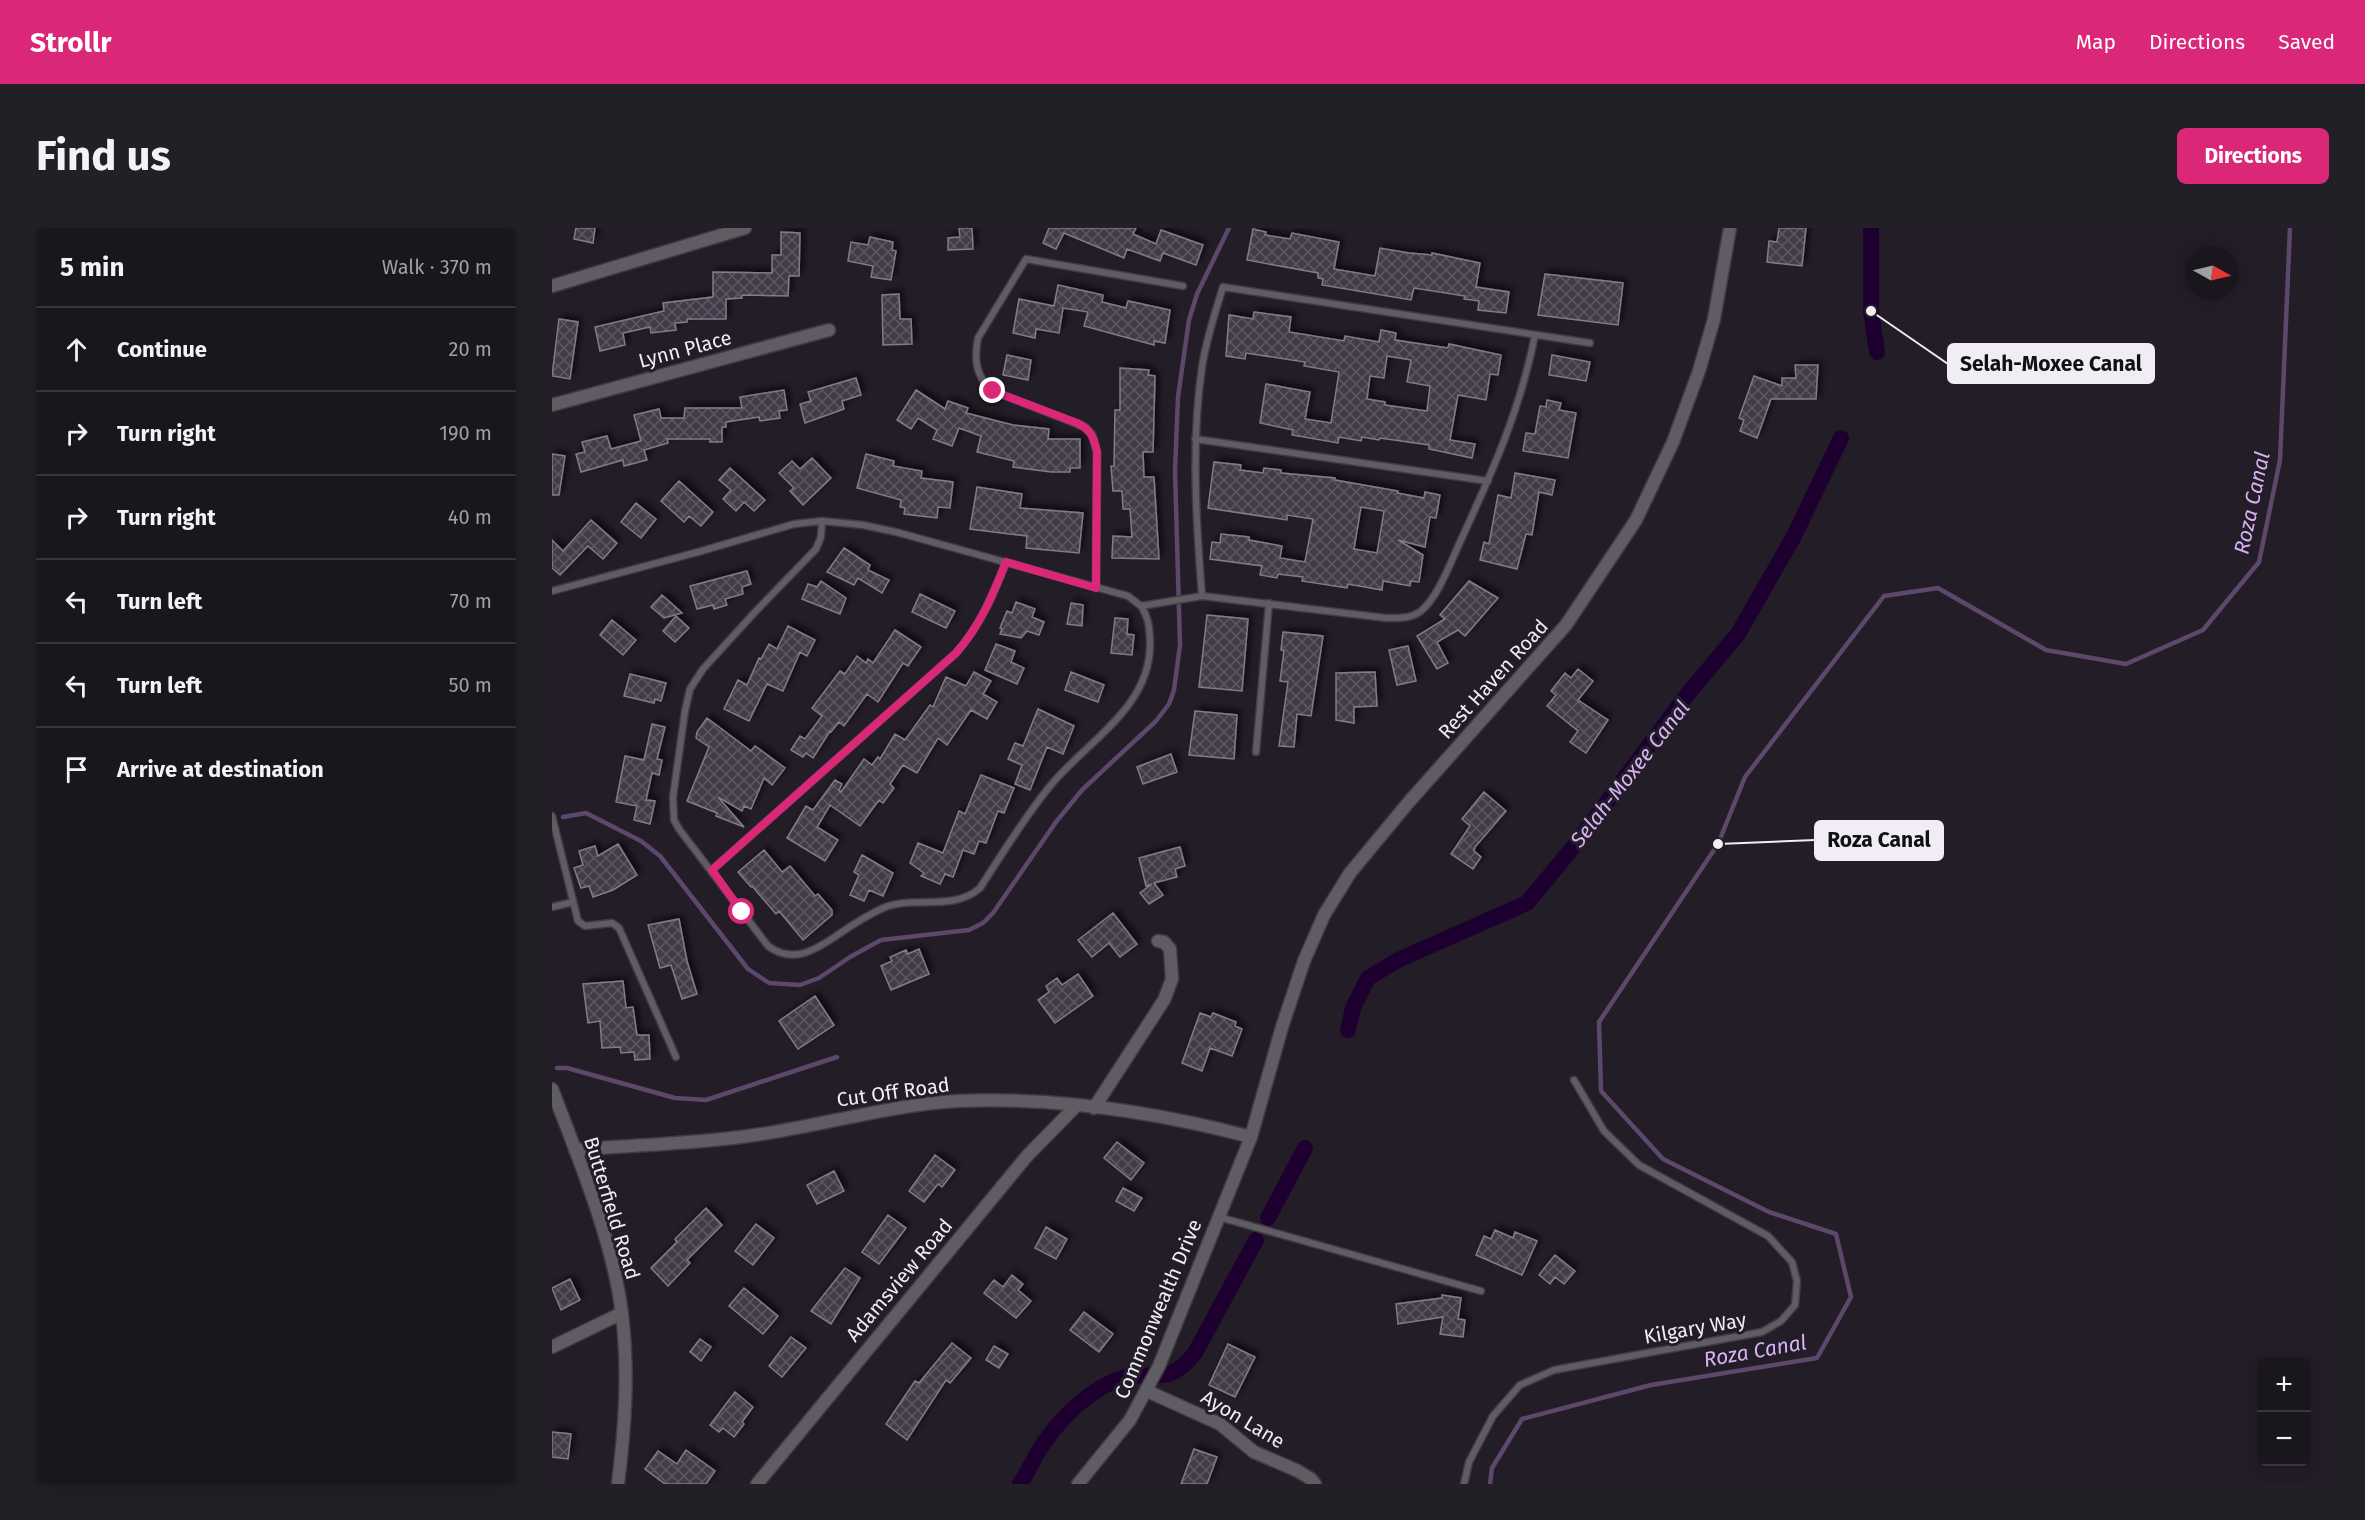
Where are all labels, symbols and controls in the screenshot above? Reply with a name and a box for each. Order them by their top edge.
text: Strollr [30,26,111,59]
text: Map [2076,29,2116,55]
text: Directions [2149,29,2245,55]
text: Saved [2278,29,2335,55]
button: Directions [2177,128,2329,184]
text: Find us [36,131,171,181]
north arrow [2185,246,2239,300]
text: 5 min [60,252,124,283]
text: Walk · 370 m [382,255,492,279]
street label: Lynn Place [636,325,734,373]
icon: ahead [60,333,93,366]
text: Continue [117,336,207,363]
text: 20 m [449,337,492,361]
callout: Selah-Moxee Canal [1948,344,2154,383]
text: Selah-Moxee Canal [1960,351,2143,377]
route end [979,377,1005,403]
icon: right [60,417,93,450]
text: Turn right [117,420,216,447]
text: 190 m [439,421,492,445]
water label: Roza Canal [2228,449,2276,557]
icon: right [60,501,93,534]
text: Turn right [117,504,216,531]
text: 40 m [448,505,492,529]
icon: left [60,585,93,618]
text: Turn left [117,588,202,615]
text: 70 m [450,589,492,613]
street label: Rest Haven Road [1433,614,1553,744]
icon: left [60,669,93,702]
text: Turn left [117,672,202,699]
text: 50 m [448,673,492,697]
water label: Selah-Moxee Canal [1564,695,1695,853]
icon: arrive [60,753,93,786]
text: Arrive at destination [117,756,324,783]
callout: Roza Canal [1815,821,1943,860]
text: Roza Canal [1827,827,1932,853]
route start [728,898,754,924]
street label: Cut Off Road [835,1072,951,1112]
street label: Butterfield Road [579,1134,645,1282]
street label: Adamsview Road [841,1214,957,1346]
street label: Commonwealth Drive [1109,1216,1207,1402]
street label: Kilgary Way [1642,1307,1748,1349]
water label: Roza Canal [1702,1329,1808,1373]
map controls [2257,1358,2311,1466]
button: + [2257,1358,2311,1412]
street label: Ayon Lane [1197,1385,1289,1453]
button: − [2257,1412,2311,1466]

